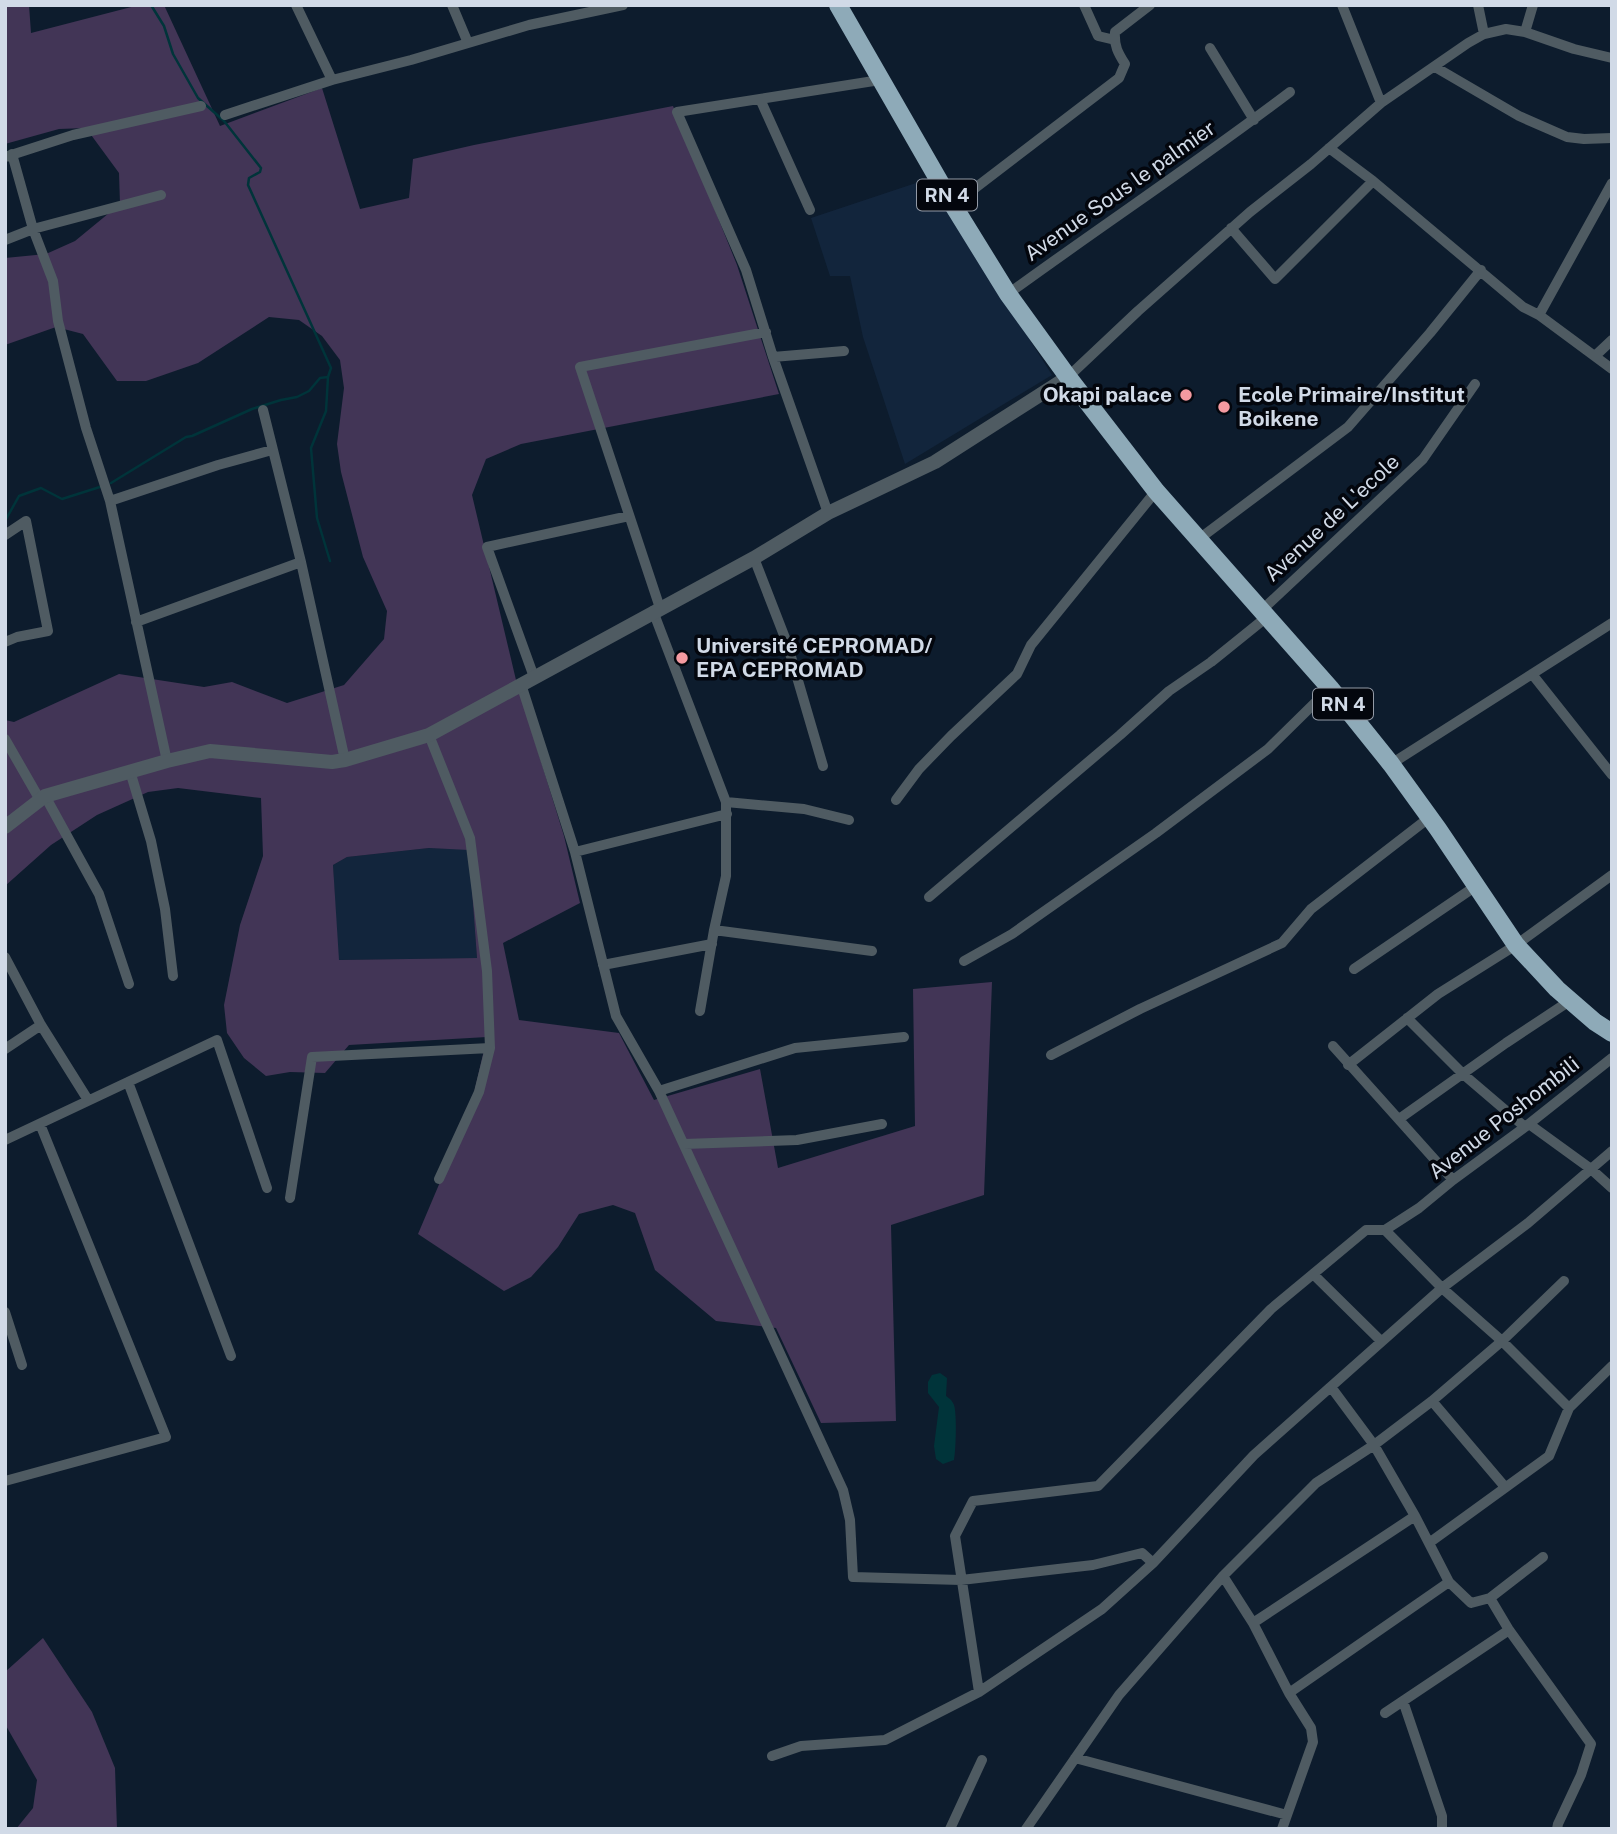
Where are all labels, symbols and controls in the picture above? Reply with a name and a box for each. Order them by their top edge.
street label: Avenue Sous le palmier [1019,115,1220,266]
road number: RN 4 [917,180,977,210]
place label: Okapi palace [1043,382,1172,407]
place label: Ecole Primaire/Institut Boikene [1238,382,1465,431]
marker: Okapi palace [1178,387,1194,403]
marker: Ecole Primaire/Institut Boikene [1216,399,1232,415]
street label: Avenue de L'ecole [1259,449,1404,586]
place label: Université CEPROMAD/ EPA CEPROMAD [696,633,933,682]
marker: Université CEPROMAD/ EPA CEPROMAD [674,650,690,666]
road number: RN 4 [1313,688,1373,720]
street label: Avenue Poshombili [1423,1051,1584,1184]

